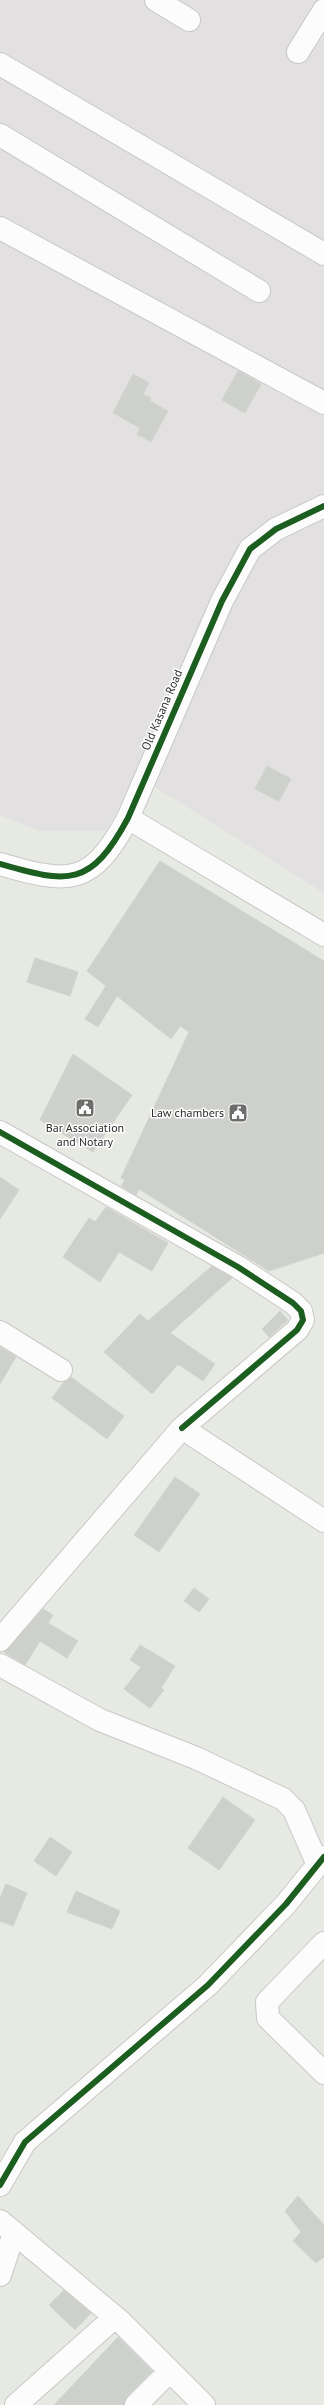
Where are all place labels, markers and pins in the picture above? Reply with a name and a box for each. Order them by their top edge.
public building icon: Bar Association and Notary [74,1097,96,1119]
public building icon: Law chambers [227,1102,249,1124]
place label: Law chambers [151,1105,224,1120]
place label: Bar Association and Notary [46,1120,124,1149]

